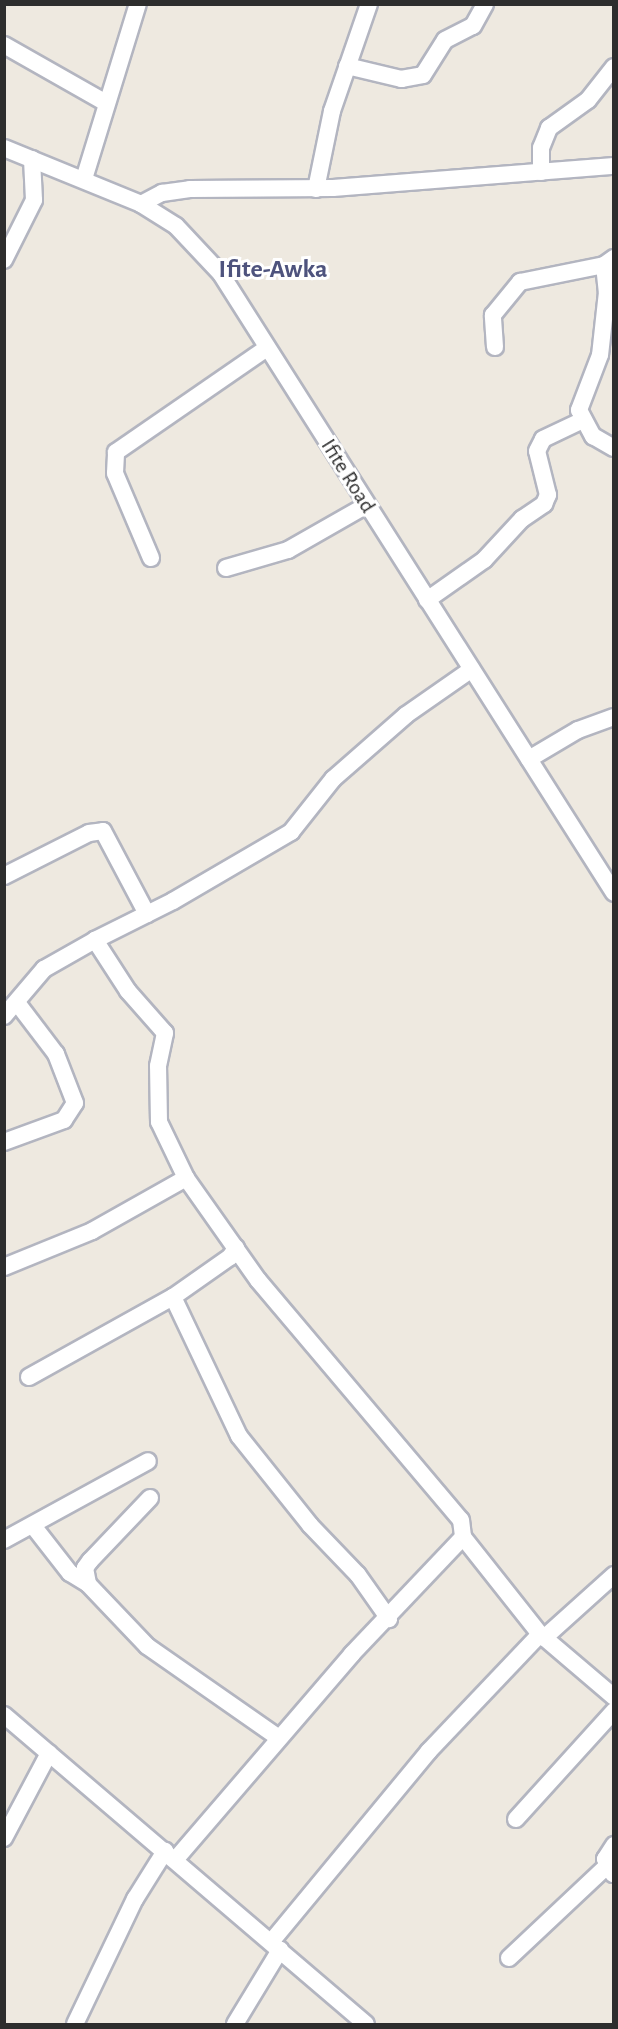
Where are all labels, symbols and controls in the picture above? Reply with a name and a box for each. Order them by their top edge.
district label: Ifite-Awka [219,254,327,286]
street label: Ifite Road [315,434,381,518]

